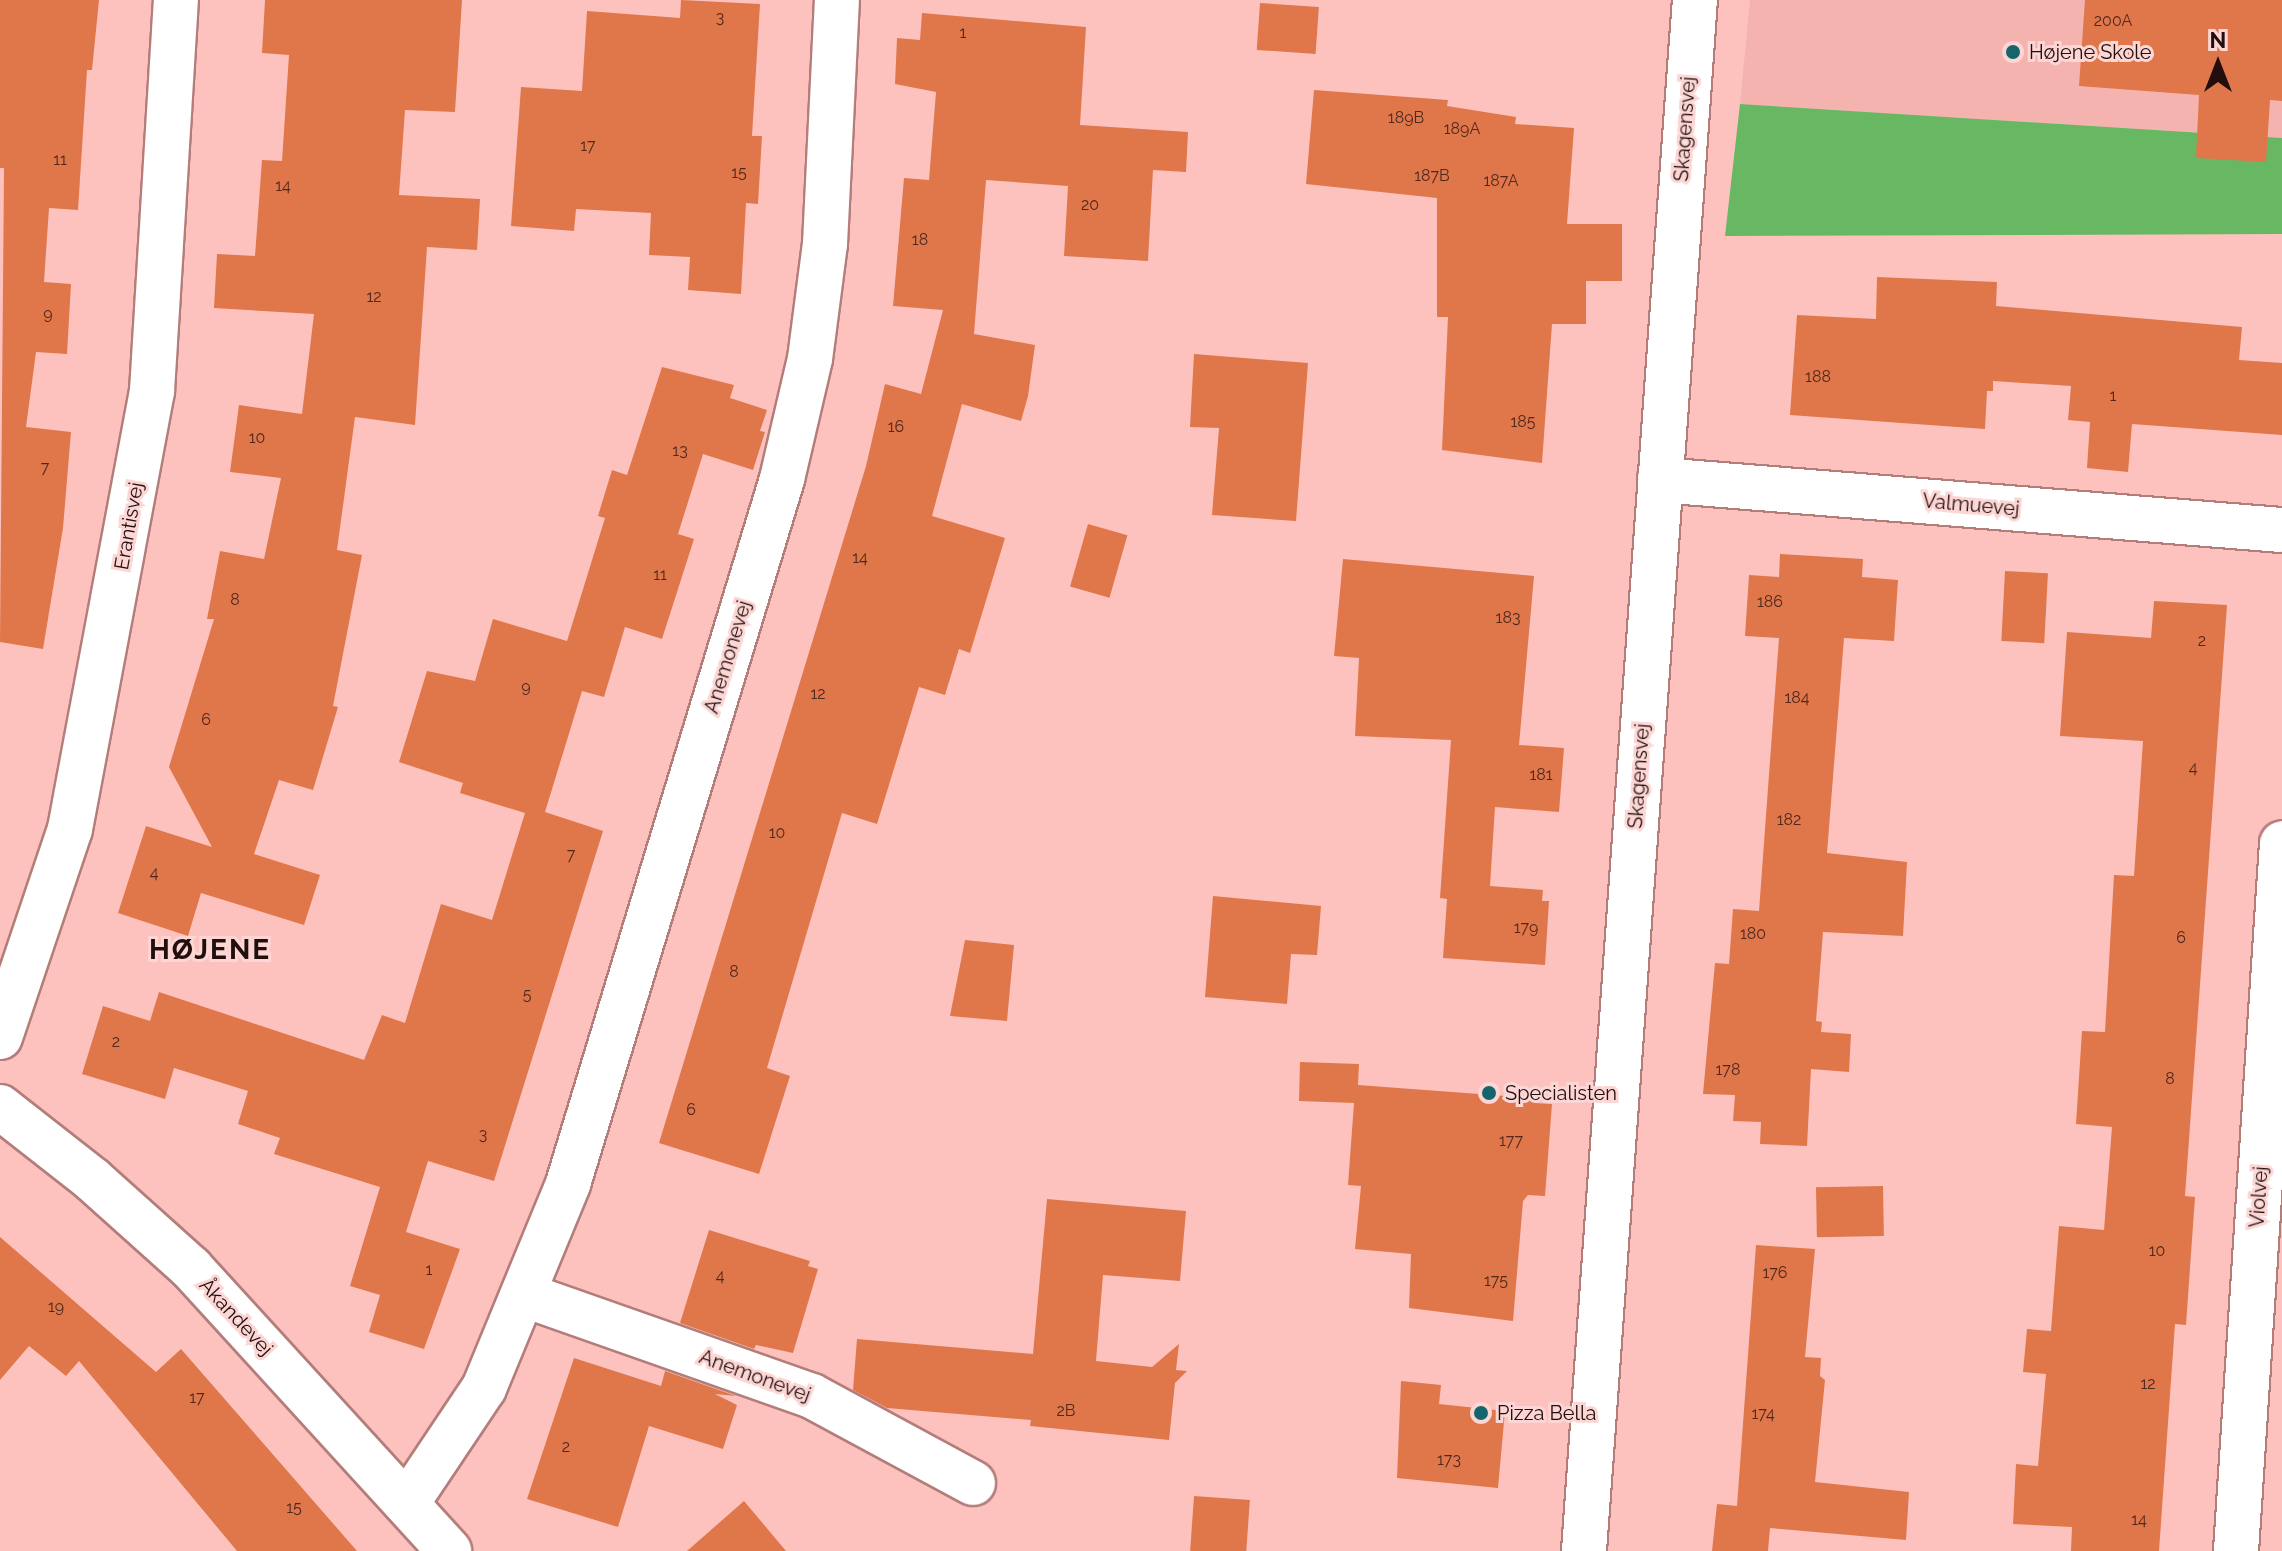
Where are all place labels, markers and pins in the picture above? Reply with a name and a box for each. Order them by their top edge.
place label: Højene Skole [2029,40,2152,64]
marker: Højene Skole [2004,43,2022,61]
place label: Specialisten [1505,1081,1617,1105]
marker: Specialisten [1480,1084,1498,1102]
place label: Pizza Bella [1497,1401,1596,1425]
marker: Pizza Bella [1472,1404,1490,1422]

